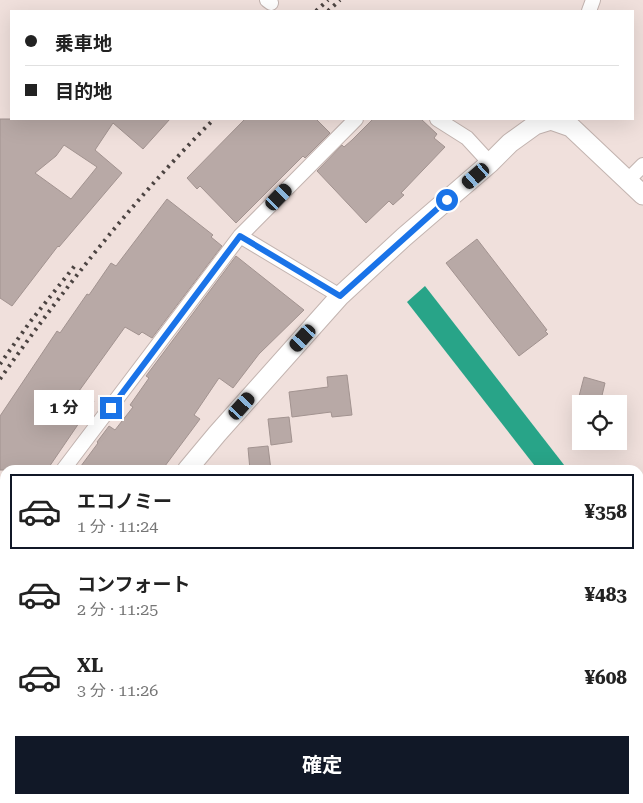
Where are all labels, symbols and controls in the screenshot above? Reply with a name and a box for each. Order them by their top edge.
text: 乗車地 [55,32,112,55]
text: 目的地 [55,80,112,103]
car [459,160,492,192]
car [263,181,294,213]
route start [436,189,458,211]
car [287,322,318,354]
callout: 1 分 [34,390,94,426]
car [226,390,257,422]
map controls [572,395,627,450]
button: locate [572,395,627,450]
route end [100,397,122,419]
text: 1 分 [49,398,79,417]
icon: car [17,489,62,534]
text: エコノミー [77,490,172,513]
text: ¥358 [584,500,627,523]
text: 1 分 · 11:24 [77,517,158,536]
icon: car [17,572,62,617]
text: コンフォート [77,573,190,596]
text: ¥483 [584,583,627,606]
text: 2 分 · 11:25 [77,600,158,619]
text: XL [77,654,103,677]
icon: car [17,655,62,700]
text: ¥608 [584,666,627,689]
text: 3 分 · 11:26 [77,681,158,700]
button: 確定 [15,736,629,794]

